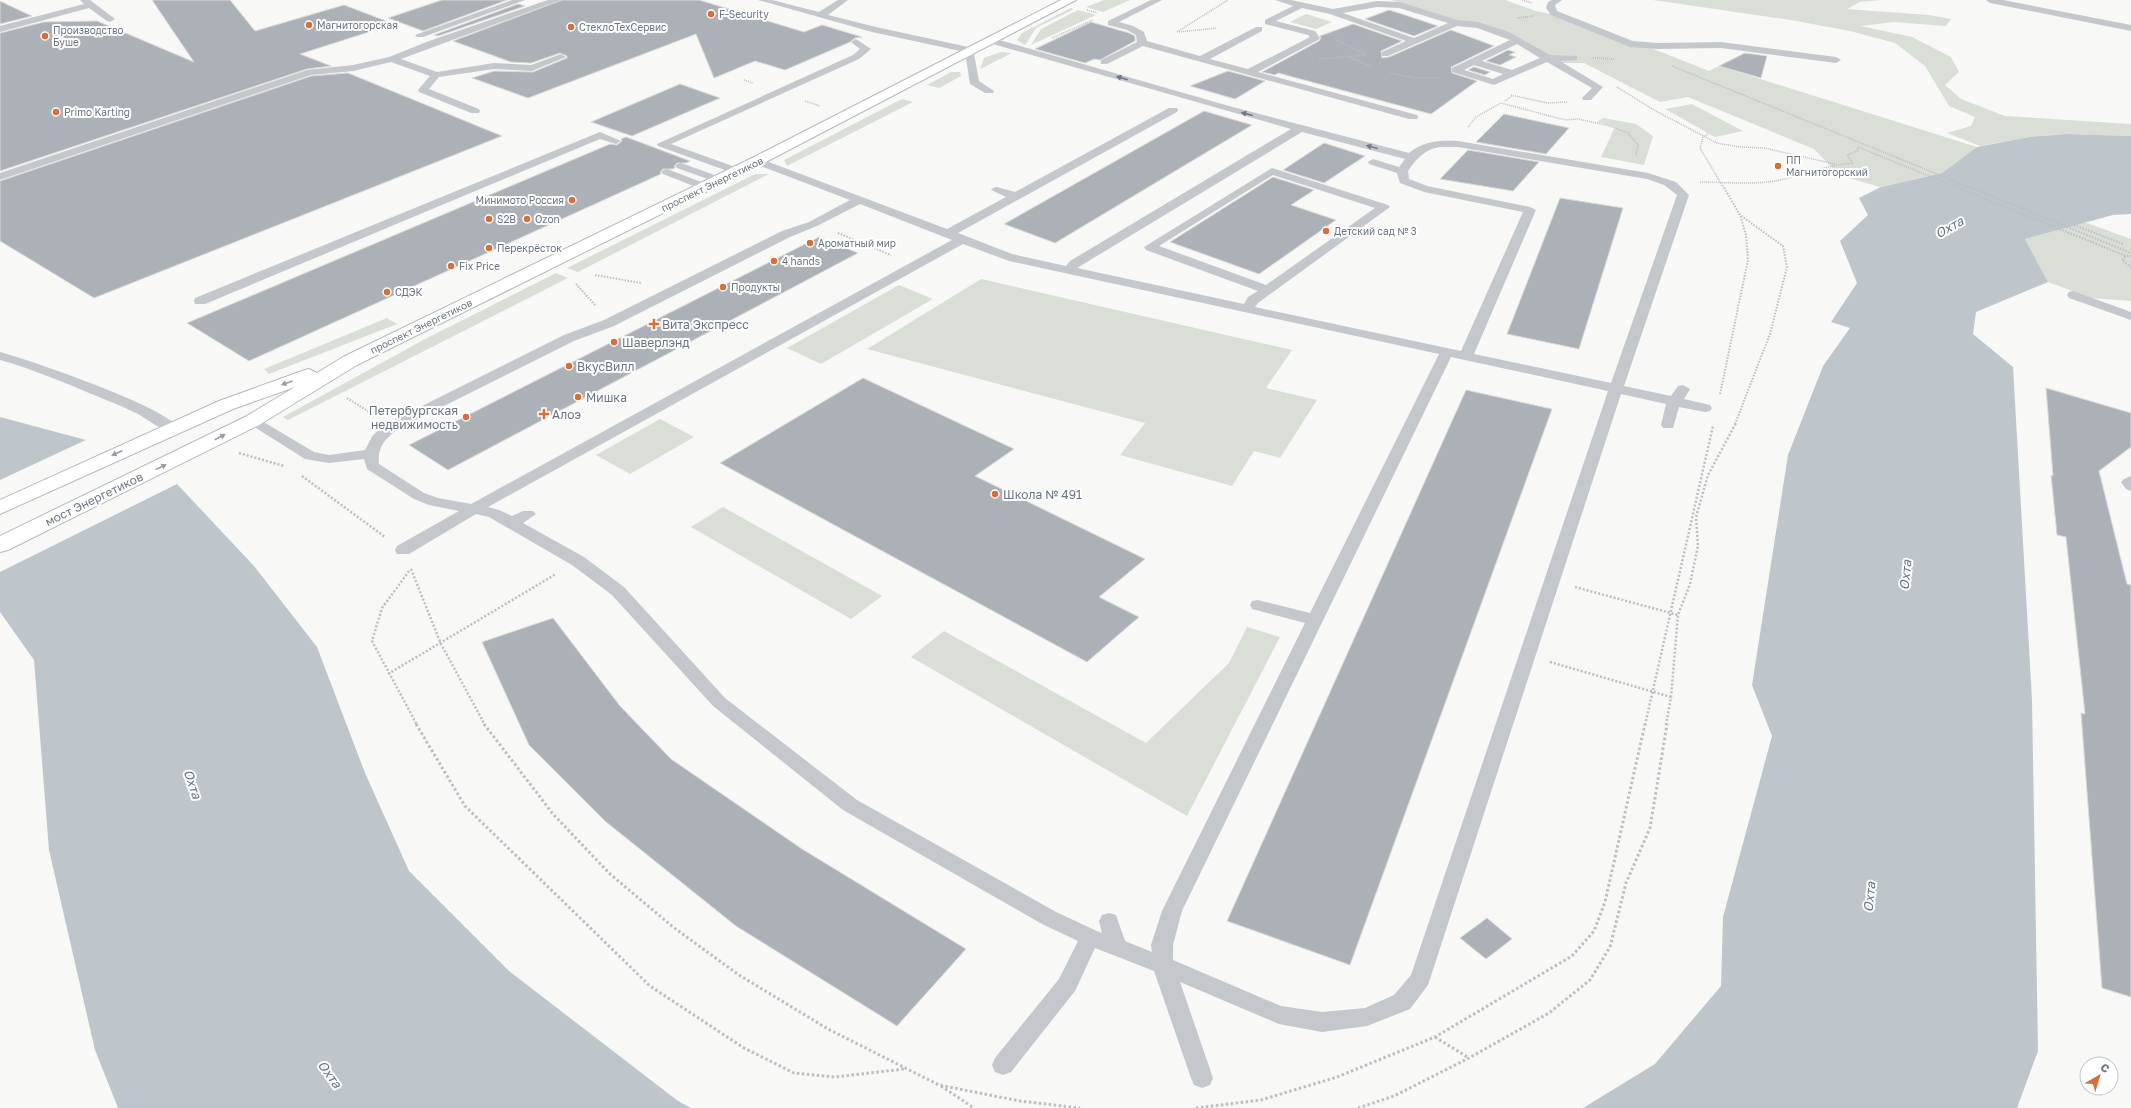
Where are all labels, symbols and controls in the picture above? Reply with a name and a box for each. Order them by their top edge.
place label: F-Security [719,8,769,20]
marker: F-Security [706,9,716,19]
place label: Магнитогорская [317,19,398,31]
marker: Магнитогорская [304,20,314,30]
place label: СтеклоТехСервис [579,21,667,33]
marker: СтеклоТехСервис [566,22,576,32]
place label: Производство Буше [53,24,124,48]
marker: Производство Буше [40,31,50,41]
one-way arrow [1116,75,1128,81]
place label: Primo Karting [64,106,130,118]
marker: Primo Karting [51,107,61,117]
one-way arrow [1241,111,1253,117]
one-way arrow [1366,144,1378,150]
street label: проспект Энергетиков [659,154,765,214]
place label: ПП Магнитогорский [1786,154,1868,178]
marker: ПП Магнитогорский [1773,161,1783,171]
place label: Минимото Россия [476,194,564,206]
marker: Минимото Россия [567,195,577,205]
water label: Охта [1932,212,1967,241]
place label: S2B [497,213,516,225]
place label: Ozon [535,213,560,225]
marker: S2B [484,214,494,224]
marker: Ozon [522,214,532,224]
place label: Детский сад № 3 [1334,225,1417,237]
marker: Детский сад № 3 [1321,226,1331,236]
place label: Ароматный мир [818,237,896,249]
marker: Ароматный мир [805,238,815,248]
place label: Перекрёсток [497,242,562,254]
marker: Перекрёсток [484,243,494,253]
place label: 4 hands [782,255,820,267]
marker: 4 hands [769,256,779,266]
place label: Fix Price [459,260,500,272]
marker: Fix Price [446,261,456,271]
place label: Продукты [731,281,780,293]
marker: Продукты [718,282,728,292]
place label: СДЭК [395,286,423,298]
marker: СДЭК [382,287,392,297]
street label: проспект Энергетиков [368,296,474,356]
place label: Вита Экспресс [662,317,749,332]
marker: Вита Экспресс [649,319,659,329]
place label: Шаверлэнд [622,335,690,350]
marker: Шаверлэнд [609,337,619,347]
place label: ВкусВилл [577,359,634,374]
marker: ВкусВилл [564,361,574,371]
one-way arrow [280,380,292,386]
place label: Мишка [586,390,627,405]
marker: Мишка [573,392,583,402]
place label: Петербургская недвижимость [369,403,458,432]
place label: Алоэ [552,407,581,422]
marker: Алоэ [539,409,549,419]
marker: Петербургская недвижимость [461,412,471,422]
one-way arrow [214,434,226,440]
one-way arrow [112,450,123,456]
one-way arrow [155,464,167,470]
street label: мост Энергетиков [43,469,146,529]
place label: Школа № 491 [1003,487,1082,502]
marker: Школа № 491 [990,489,1000,499]
water label: Охта [1895,559,1915,591]
water label: Охта [181,767,205,801]
water label: Охта [1859,881,1879,913]
north arrow [2079,1056,2119,1096]
water label: Охта [315,1057,346,1091]
text: С [2098,1060,2113,1075]

